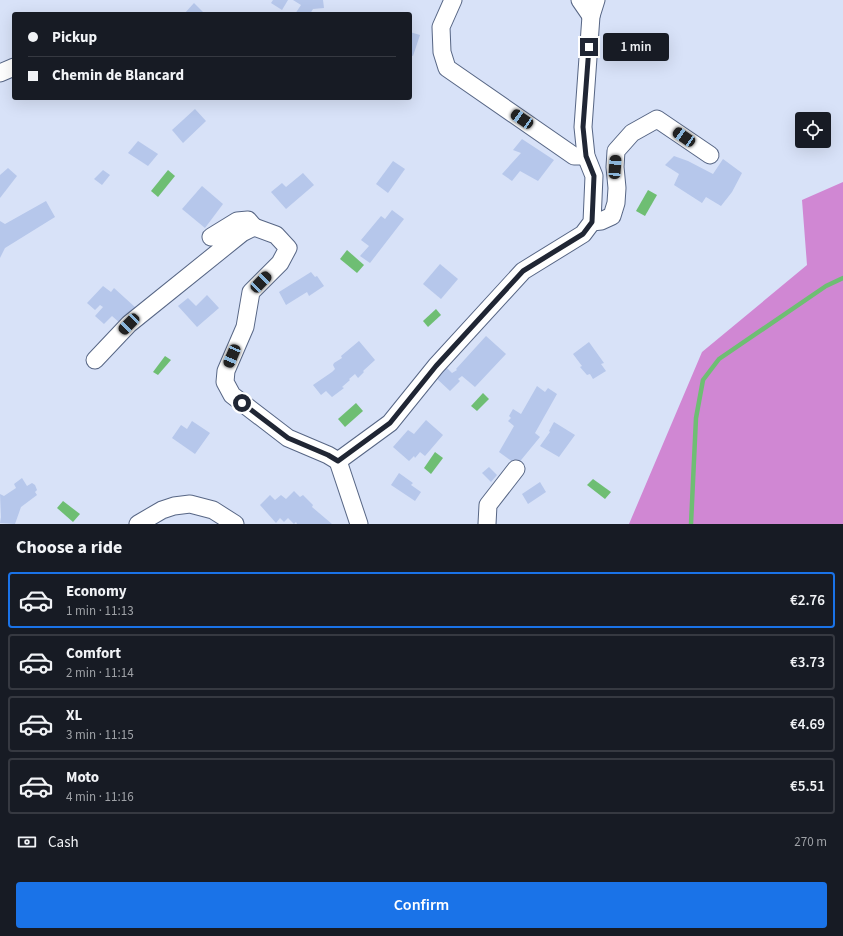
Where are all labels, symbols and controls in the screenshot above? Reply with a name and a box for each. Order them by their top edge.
text: Pickup [52,27,97,48]
callout: 1 min [603,33,669,61]
route end [580,38,598,56]
text: 1 min [621,38,651,56]
text: Chemin de Blancard [52,65,184,86]
car [509,107,535,131]
map controls [795,112,831,148]
button: locate [795,112,831,148]
car [671,125,697,149]
car [608,155,622,179]
car [248,269,274,295]
car [116,311,142,337]
car [222,343,242,369]
route start [233,394,251,412]
text: Choose a ride [16,535,122,560]
text: Economy [66,581,127,602]
icon: car [18,582,54,618]
text: €2.76 [790,590,825,611]
text: 1 min · 11:13 [66,602,134,620]
text: Comfort [66,643,121,664]
icon: car [18,644,54,680]
text: €3.73 [790,652,825,673]
text: 2 min · 11:14 [66,664,134,682]
text: XL [66,705,82,726]
icon: car [18,706,54,742]
text: €4.69 [790,714,825,735]
text: 3 min · 11:15 [66,726,134,744]
text: Moto [66,767,99,788]
icon: car [18,768,54,804]
text: €5.51 [790,776,825,797]
text: 4 min · 11:16 [66,788,134,806]
icon: cash [16,831,38,853]
text: Cash [48,832,79,853]
text: 270 m [794,833,827,851]
button: Confirm [16,882,827,928]

